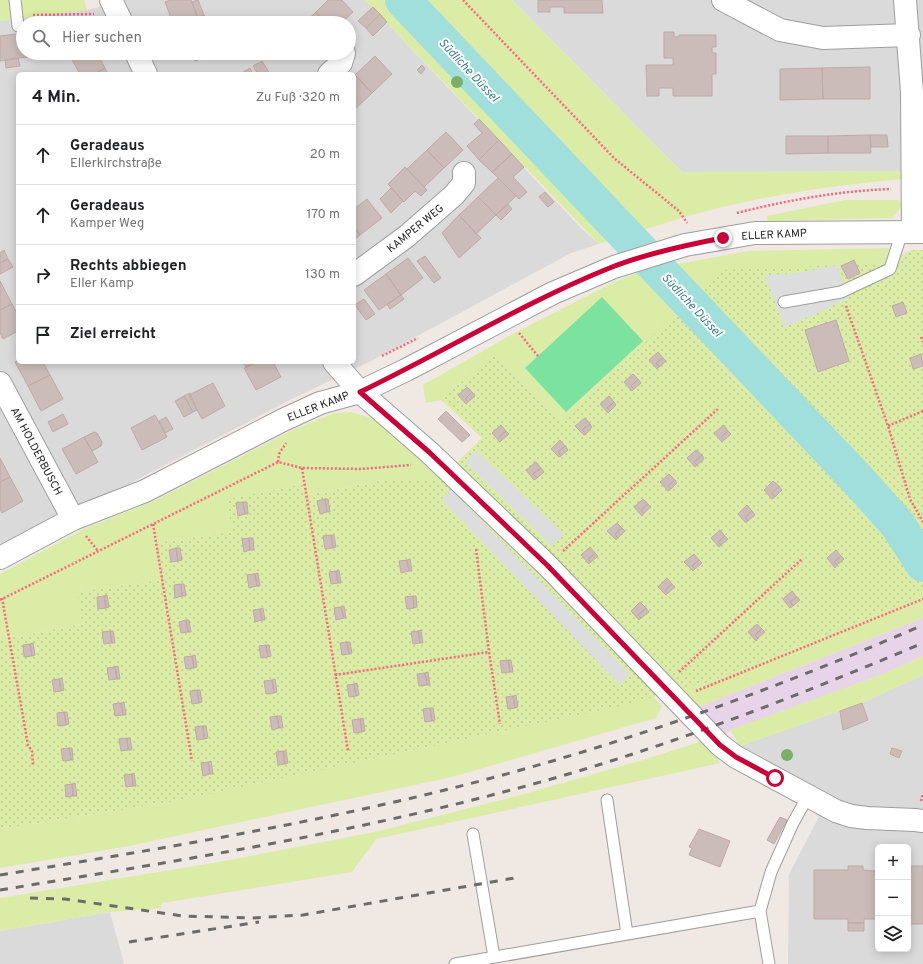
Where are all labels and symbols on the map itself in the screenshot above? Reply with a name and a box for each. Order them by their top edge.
water label: Südliche Düssel [435,35,503,107]
street label: KAMPER WEG [384,202,447,256]
street label: ELLER KAMP [741,226,807,244]
route end [714,229,732,247]
water label: Südliche Düssel [658,270,726,342]
street label: ELLER KAMP [285,389,351,425]
street label: AM HOLDERBUSCH [7,405,65,498]
route start [766,769,784,787]

